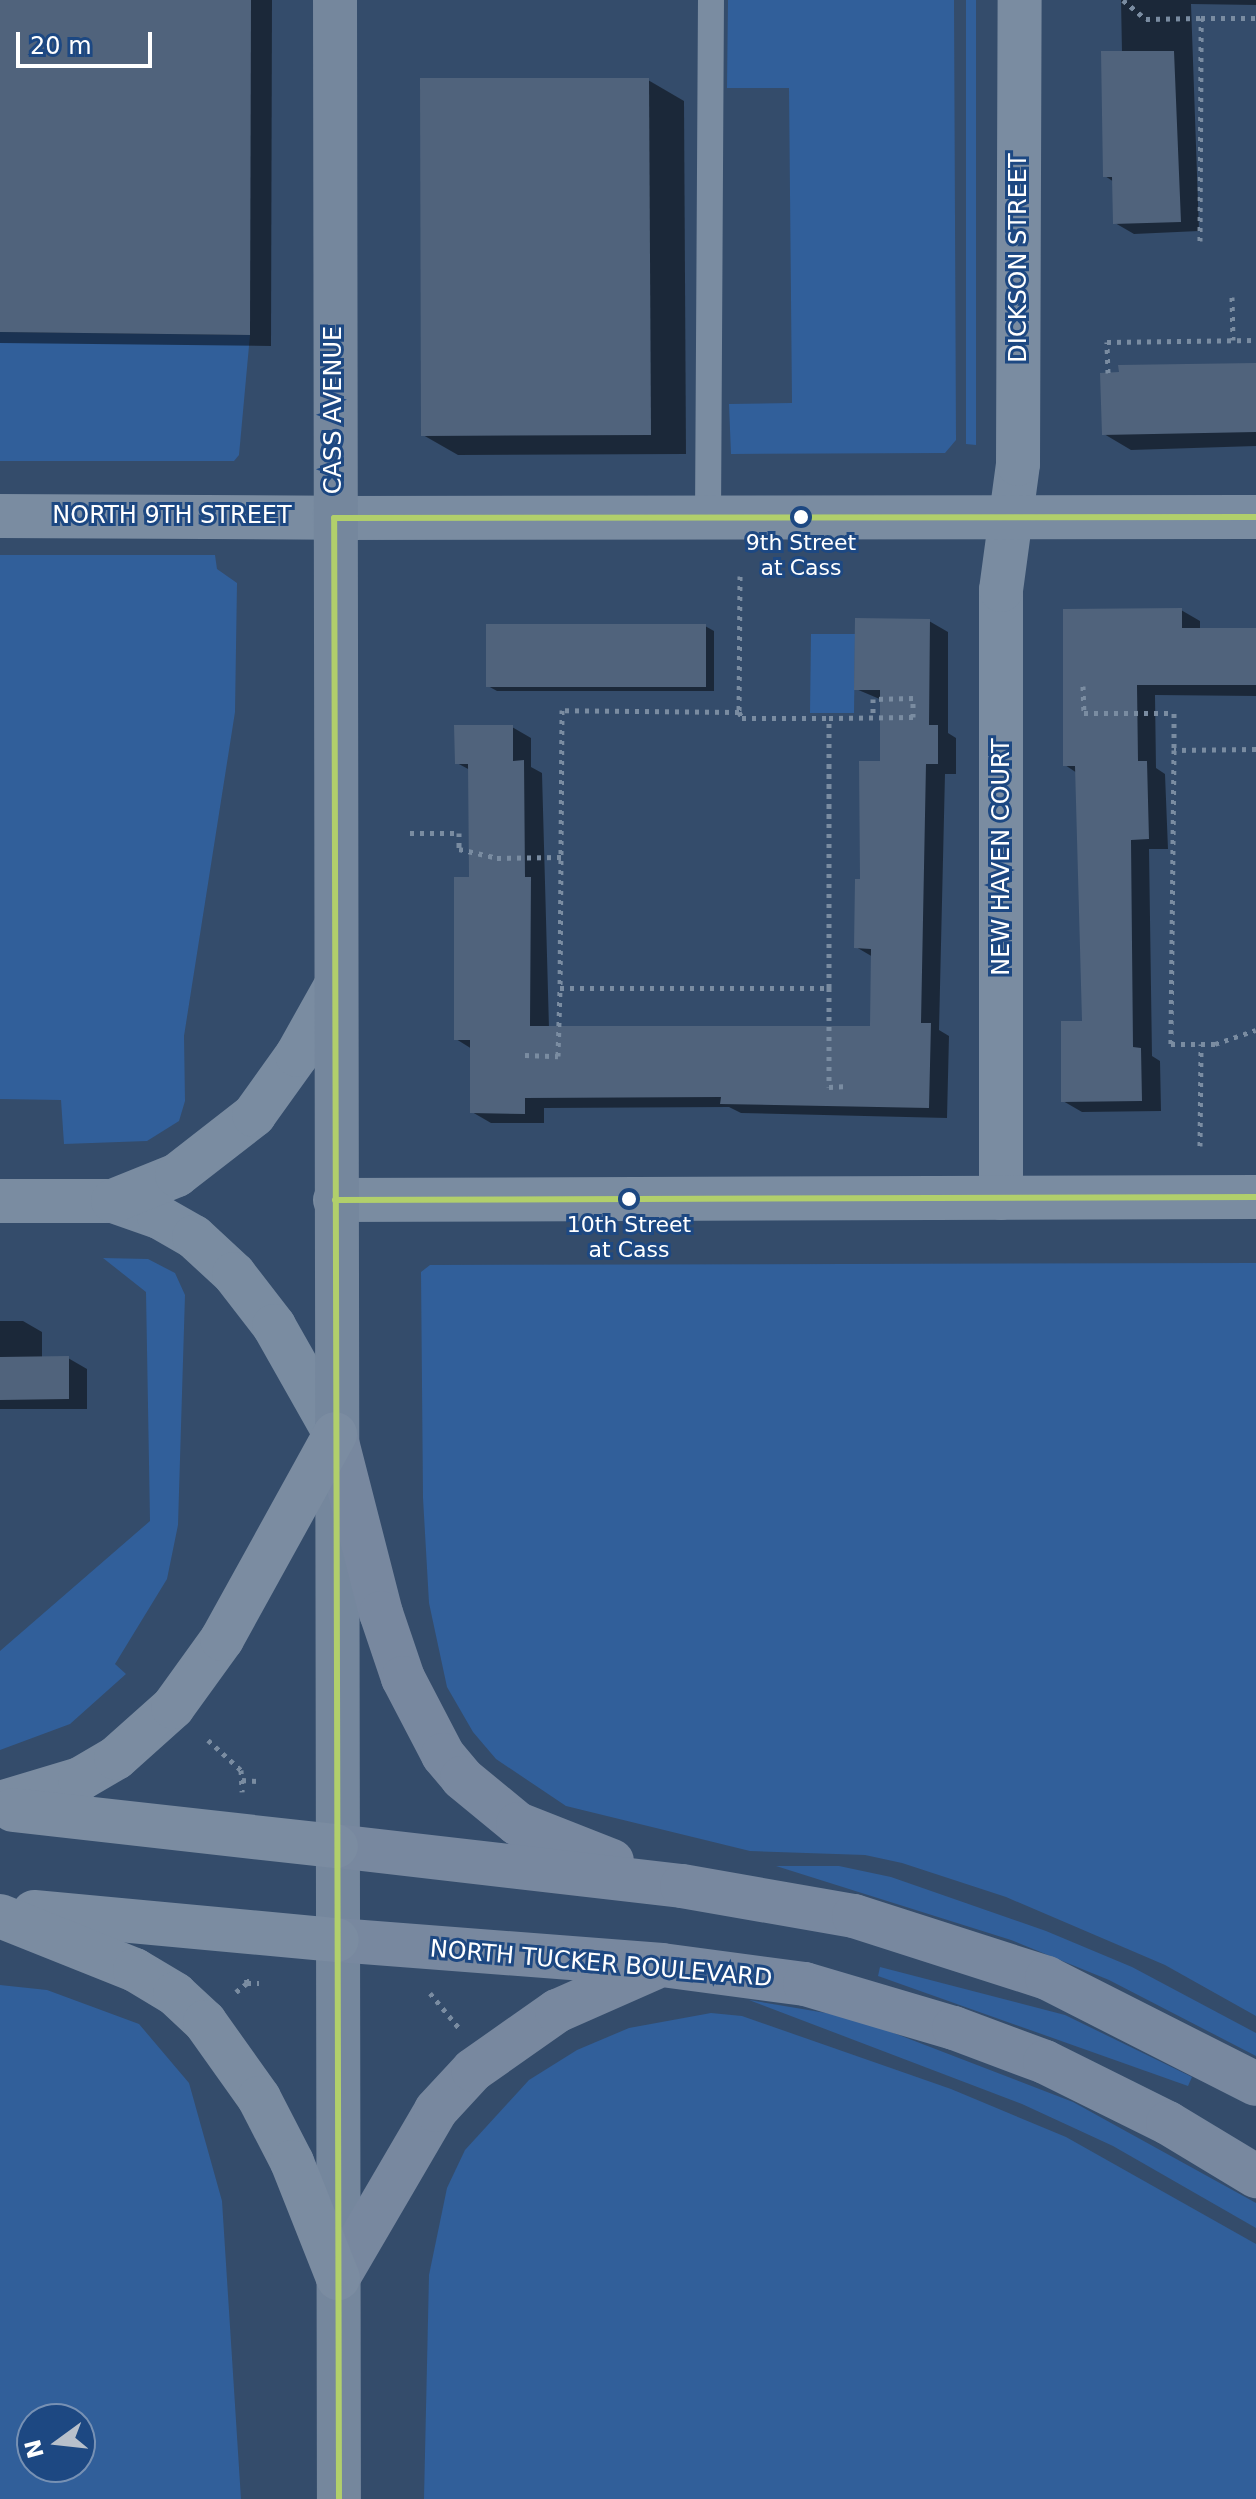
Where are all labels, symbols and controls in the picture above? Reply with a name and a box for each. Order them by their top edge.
scale bar [20,16,156,66]
text: 20 m [30,32,92,60]
street label: DICKSON STREET [1005,153,1033,363]
street label: CASS AVENUE [320,326,348,494]
street label: NORTH 9TH STREET [52,502,292,530]
marker: 9th Street at Cass [793,509,809,525]
place label: 9th Street at Cass [746,529,856,580]
street label: NEW HAVEN COURT [988,738,1016,976]
marker: 10th Street at Cass [621,1191,637,1207]
place label: 10th Street at Cass [567,1211,691,1262]
street label: NORTH TUCKER BOULEVARD [429,1935,773,1993]
north arrow [16,2403,96,2483]
text: N [20,2437,49,2461]

